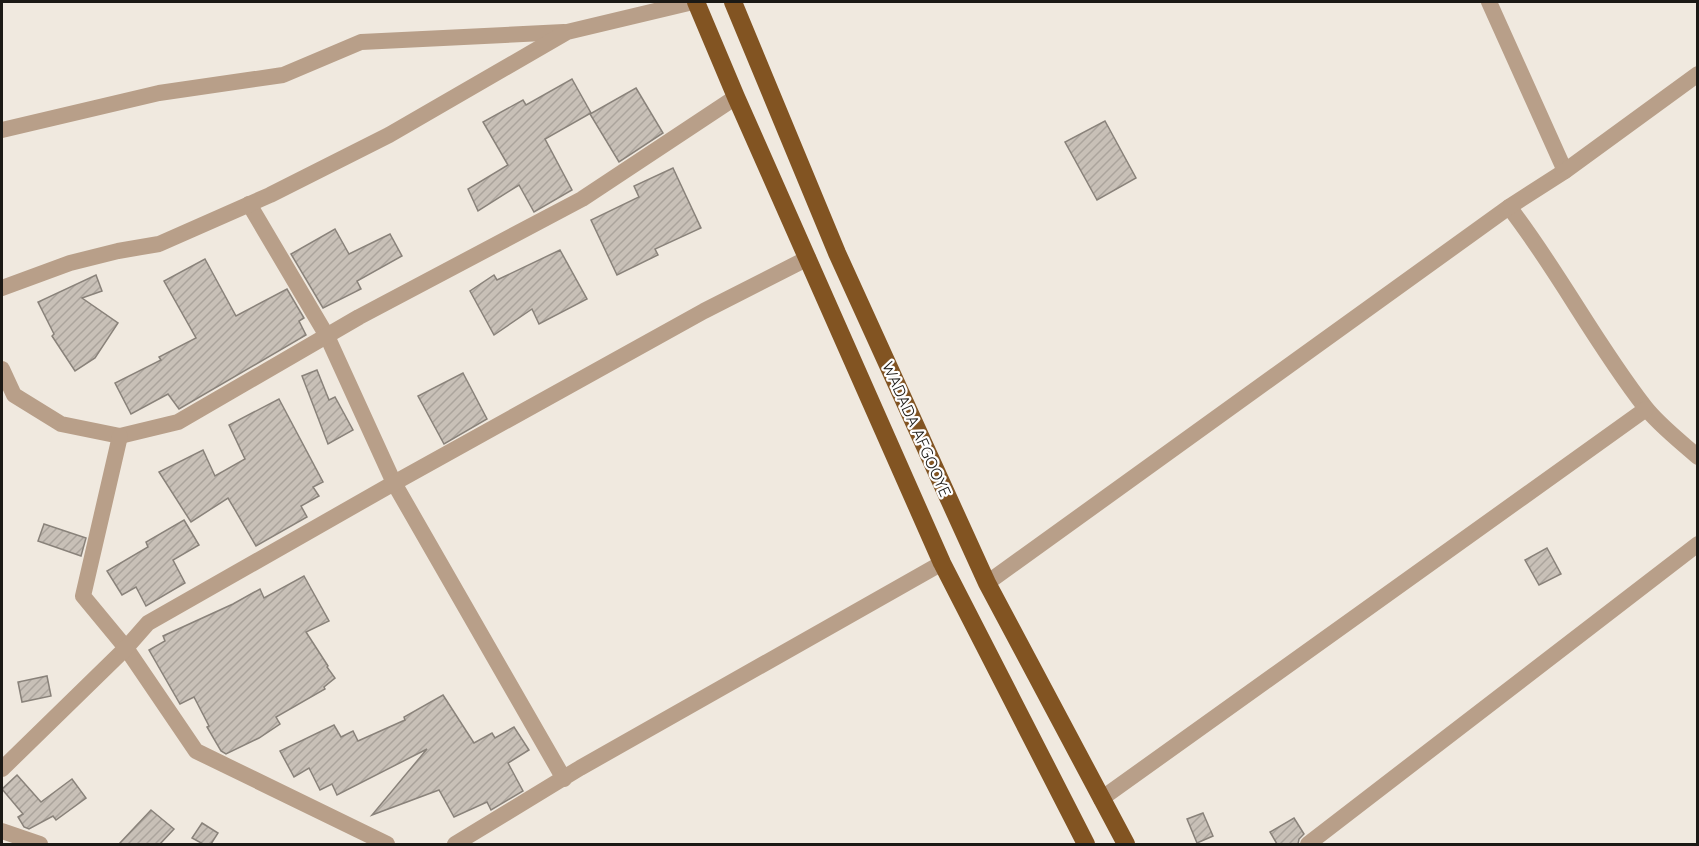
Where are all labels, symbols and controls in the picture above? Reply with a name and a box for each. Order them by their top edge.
street label: WADADA AFGOOYE [878,358,956,500]

